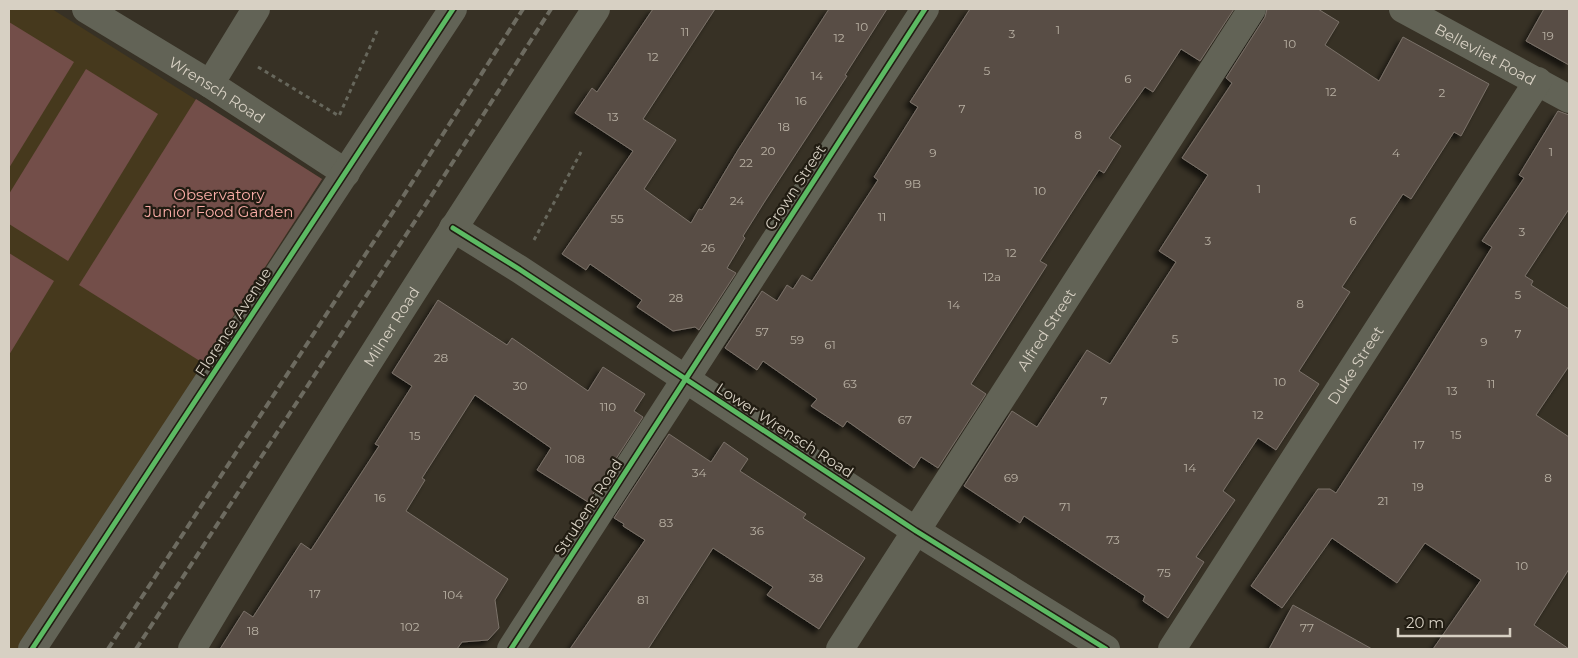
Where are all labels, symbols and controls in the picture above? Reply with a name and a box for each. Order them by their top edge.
house number: 10 [856,19,868,34]
street label: Bellevliet Road [1432,19,1539,89]
house number: 1 [1056,22,1060,37]
house number: 11 [681,24,689,39]
house number: 3 [1009,26,1016,41]
house number: 19 [1542,28,1554,43]
house number: 12 [833,30,845,45]
house number: 10 [1284,36,1296,51]
house number: 12 [647,49,659,64]
street label: Wrensch Road [166,52,269,127]
house number: 5 [984,63,991,78]
house number: 14 [811,68,823,83]
house number: 6 [1124,71,1132,86]
house number: 12 [1325,84,1337,99]
house number: 2 [1439,85,1446,100]
house number: 16 [795,93,807,108]
house number: 7 [958,101,966,116]
house number: 13 [607,109,619,124]
house number: 18 [778,119,790,134]
house number: 8 [1074,127,1082,142]
street label: Crown Street [760,141,830,233]
house number: 20 [761,143,775,158]
house number: 1 [1549,144,1553,159]
house number: 9 [929,145,937,160]
house number: 4 [1392,145,1400,160]
house number: 22 [739,155,753,170]
house number: 9B [905,176,921,191]
house number: 1 [1257,181,1261,196]
house number: 10 [1034,183,1046,198]
park label: Observatory Junior Food Garden [144,185,293,221]
house number: 24 [730,193,744,208]
house number: 11 [878,209,886,224]
house number: 55 [610,211,624,226]
house number: 6 [1349,213,1357,228]
house number: 3 [1519,224,1526,239]
house number: 3 [1205,233,1212,248]
house number: 26 [701,240,715,255]
house number: 12 [1005,245,1017,260]
street label: Florence Avenue [191,264,275,380]
house number: 12a [983,269,1001,284]
street label: Milner Road [359,283,423,370]
street label: Alfred Street [1012,285,1079,374]
house number: 5 [1515,287,1522,302]
house number: 28 [669,290,684,305]
house number: 8 [1296,296,1304,311]
house number: 14 [948,297,960,312]
street label: Duke Street [1323,322,1387,408]
house number: 57 [755,324,769,339]
house number: 7 [1514,326,1522,341]
house number: 5 [1172,331,1179,346]
house number: 59 [790,332,804,347]
house number: 9 [1480,334,1488,349]
house number: 61 [824,337,836,352]
house number: 28 [434,350,449,365]
house number: 10 [1274,374,1286,389]
house number: 63 [843,376,857,391]
house number: 11 [1487,376,1495,391]
house number: 30 [513,378,527,393]
street label: Lower Wrensch Road [713,378,857,482]
house number: 13 [1446,383,1458,398]
house number: 7 [1100,393,1108,408]
house number: 110 [600,399,616,414]
house number: 12 [1252,407,1264,422]
house number: 67 [898,412,912,427]
house number: 15 [1450,427,1462,442]
house number: 15 [409,428,421,443]
house number: 17 [1413,437,1425,452]
house number: 108 [565,451,585,466]
street label: Strubens Road [550,455,626,559]
house number: 14 [1184,460,1196,475]
house number: 34 [692,465,706,480]
house number: 69 [1004,470,1018,485]
house number: 8 [1544,470,1552,485]
house number: 19 [1412,479,1424,494]
house number: 16 [374,490,386,505]
house number: 21 [1377,493,1389,508]
house number: 71 [1059,499,1071,514]
house number: 83 [659,515,673,530]
house number: 36 [750,523,764,538]
house number: 73 [1106,532,1120,547]
house number: 10 [1516,558,1528,573]
house number: 75 [1157,565,1171,580]
house number: 38 [809,570,824,585]
house number: 17 [309,586,321,601]
house number: 104 [443,587,463,602]
house number: 81 [637,592,649,607]
scale bar [1398,606,1510,638]
text: 20 m [1406,613,1444,632]
house number: 102 [400,619,420,634]
house number: 77 [1300,620,1314,635]
house number: 18 [247,623,259,638]

